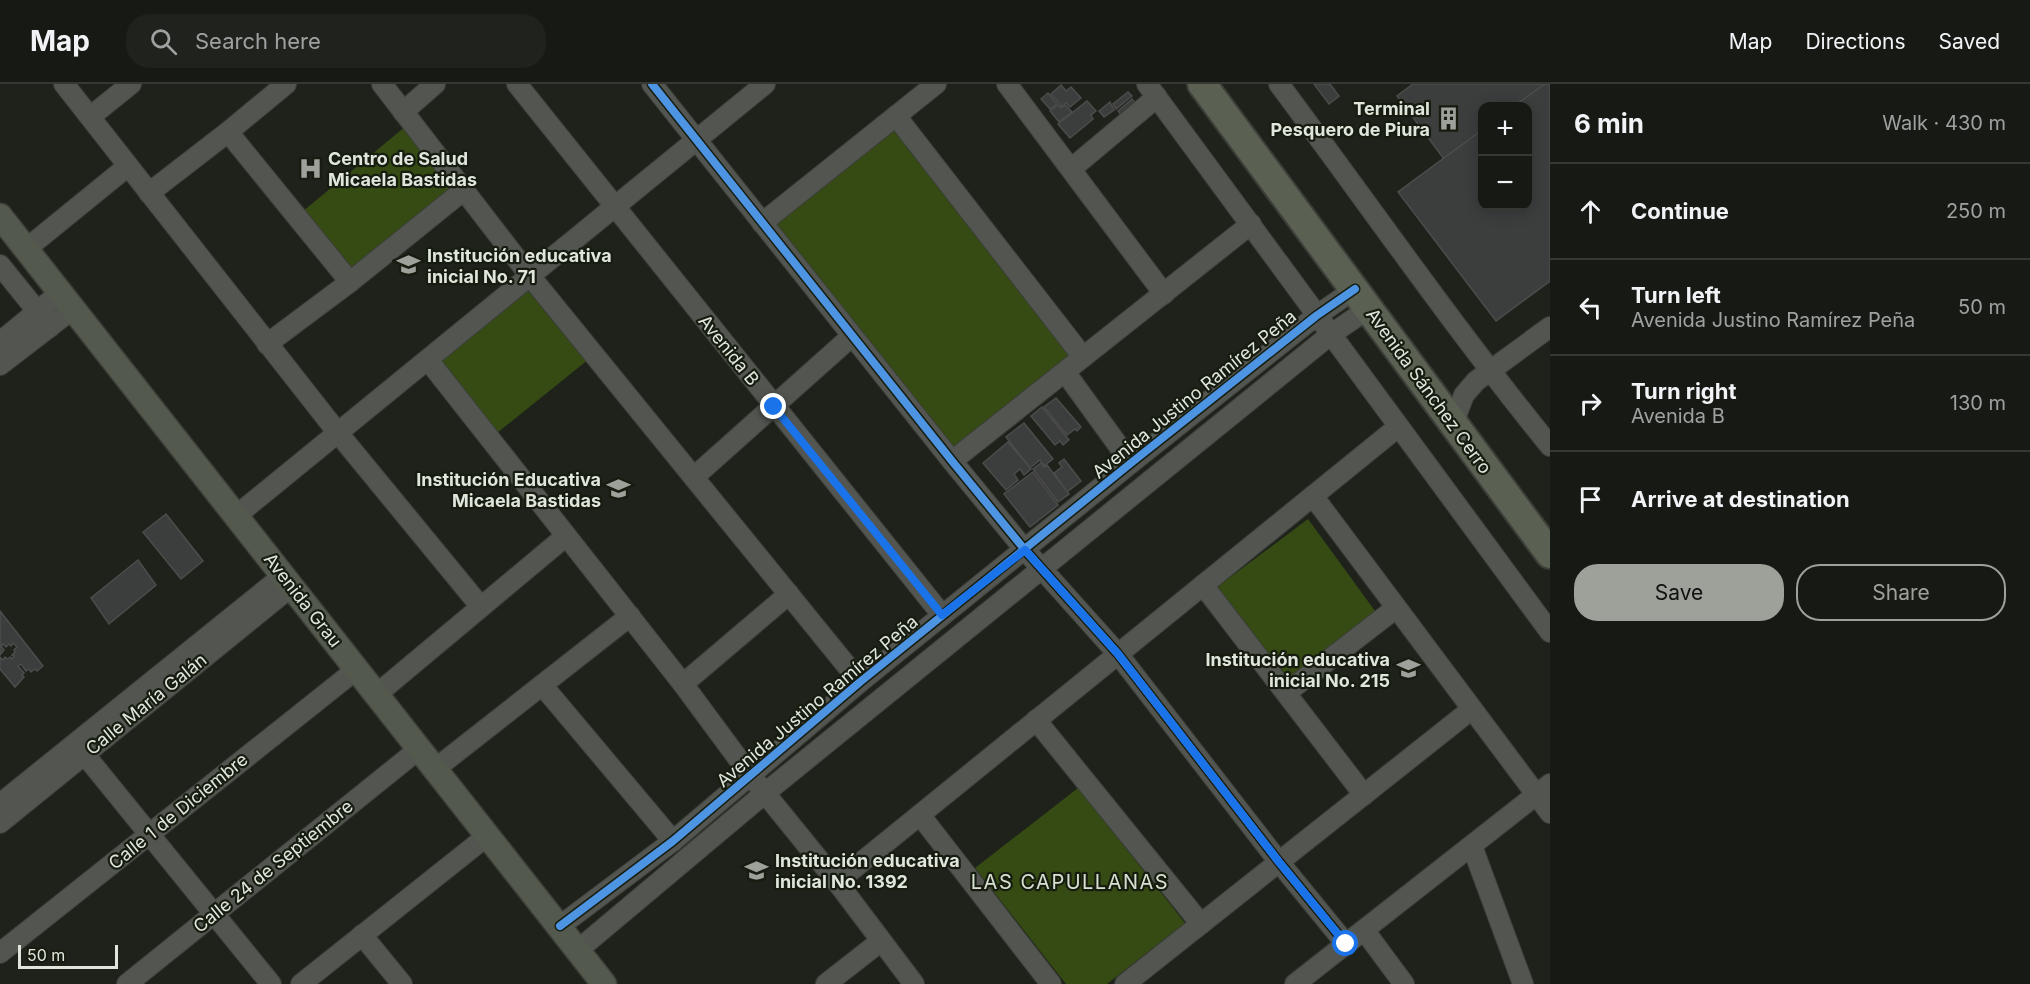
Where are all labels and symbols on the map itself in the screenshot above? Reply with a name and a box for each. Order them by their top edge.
place label: Terminal Pesquero de Piura [1271,98,1430,140]
building icon: Terminal Pesquero de Piura [1435,105,1461,131]
place label: Centro de Salud Micaela Bastidas [328,148,477,190]
hospital icon: Centro de Salud Micaela Bastidas [297,155,323,181]
place label: Institución educativa inicial No. 71 [427,245,612,287]
school or university icon: Institución educativa inicial No. 71 [396,252,422,278]
street label: Avenida Sánchez Cerro [1362,304,1496,478]
street label: Avenida Justino Ramírez Peña [1088,305,1300,483]
street label: Avenida B [694,311,764,389]
route end [760,393,786,419]
place label: Institución Educativa Micaela Bastidas [416,469,601,511]
school or university icon: Institución Educativa Micaela Bastidas [606,476,632,502]
street label: Avenida Grau [260,549,346,651]
street label: Avenida Justino Ramírez Peña [712,611,922,791]
street label: Calle María Galán [81,649,211,759]
place label: Institución educativa inicial No. 215 [1205,649,1390,691]
school or university icon: Institución educativa inicial No. 215 [1395,656,1421,682]
street label: Calle 1 de Diciembre [104,748,252,874]
street label: Calle 24 de Septiembre [189,795,357,937]
place label: Institución educativa inicial No. 1392 [775,850,960,892]
school or university icon: Institución educativa inicial No. 1392 [744,857,770,883]
district label: LAS CAPULLANAS [971,870,1169,894]
route start [1332,930,1358,956]
scale bar [18,942,118,970]

